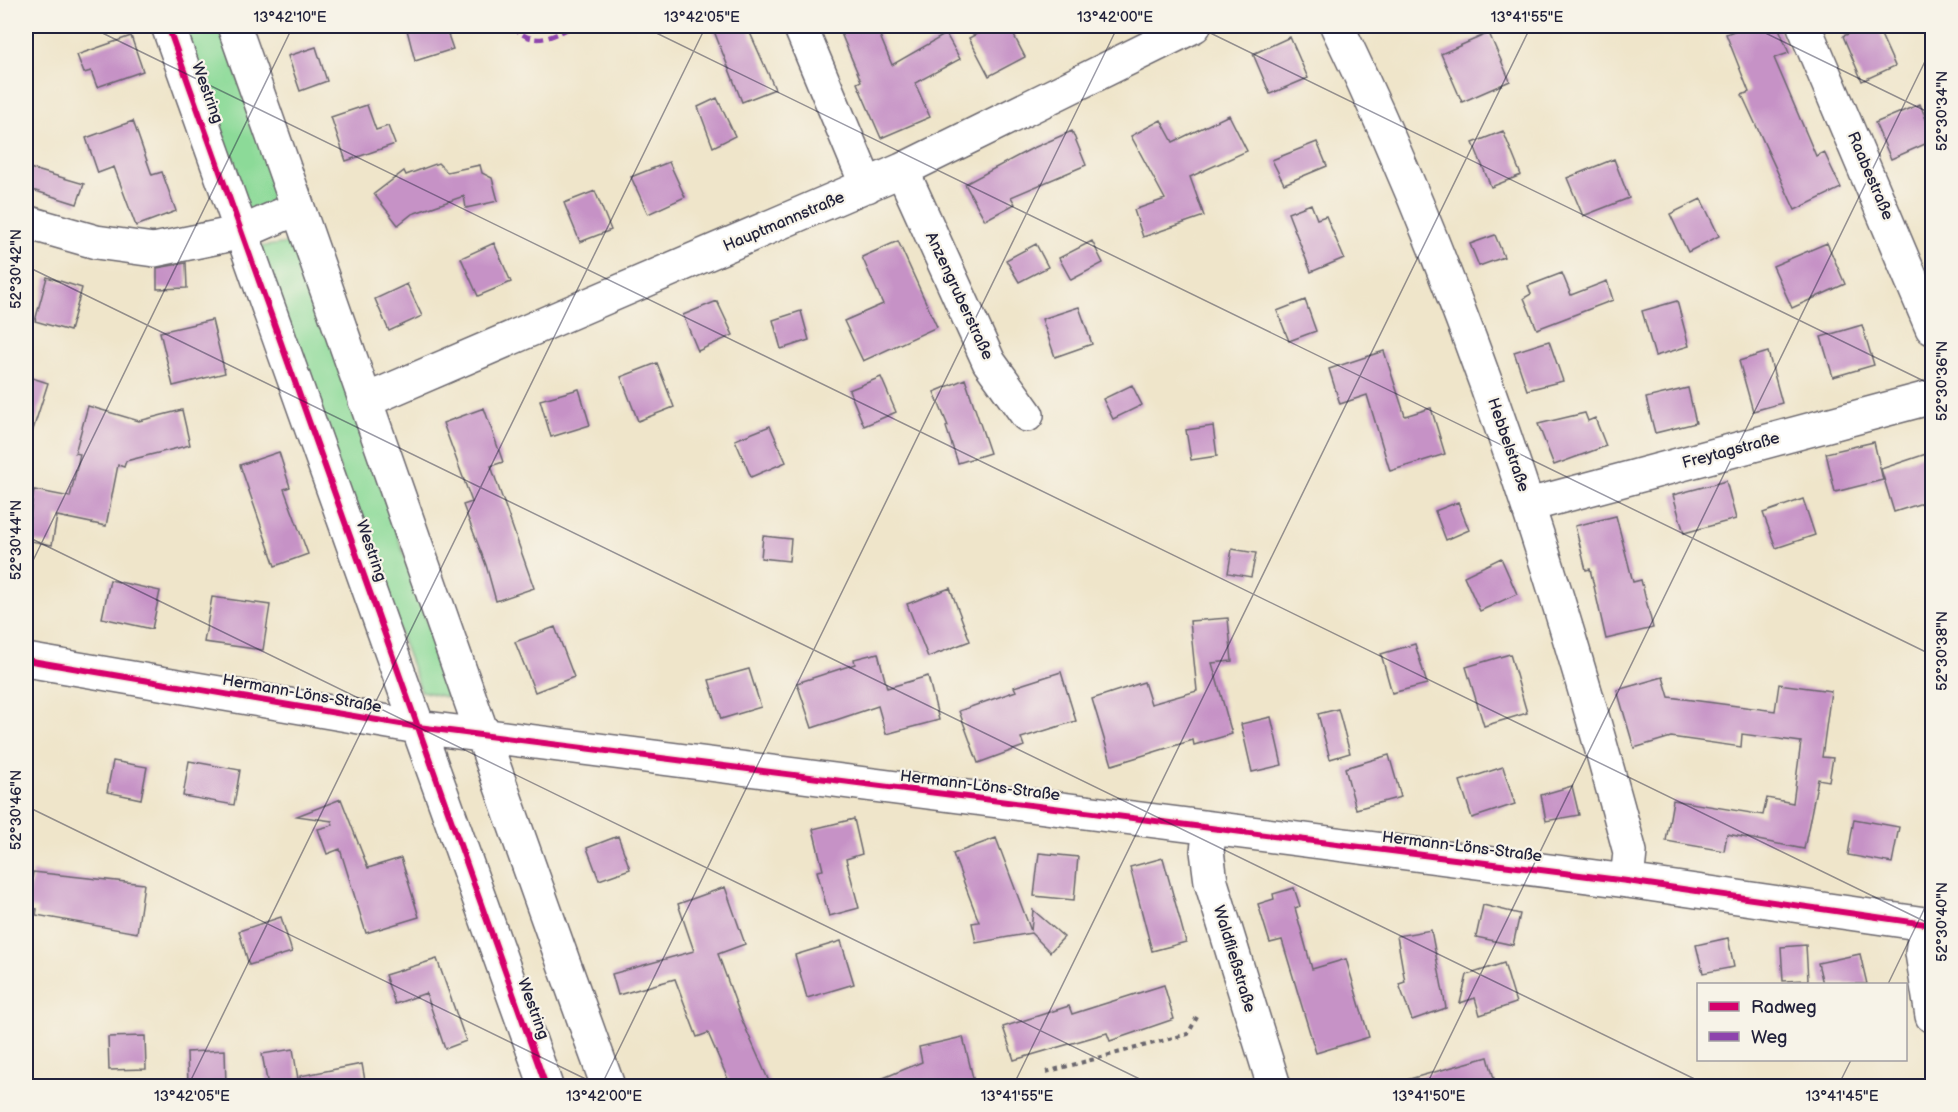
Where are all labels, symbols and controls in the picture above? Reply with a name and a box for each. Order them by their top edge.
text: 13°42'10"E [253,8,327,27]
text: 13°42'05"E [664,8,740,27]
text: 13°42'00"E [1077,8,1153,27]
text: 13°41'55"E [1491,8,1563,27]
street label: Westring [187,60,227,126]
text: 52°30'34"N [1933,71,1952,151]
street label: Raabestraße [1843,129,1897,223]
street label: Hauptmannstraße [721,188,848,256]
text: 52°30'42"N [7,229,26,309]
street label: Anzengruberstraße [921,229,997,363]
text: 52°30'36"N [1933,341,1952,421]
street label: Hebbelstraße [1483,396,1533,495]
street label: Freytagstraße [1680,429,1782,473]
text: 52°30'44"N [7,500,26,580]
street label: Westring [352,518,390,584]
text: 52°30'38"N [1933,611,1952,691]
street label: Hermann-Löns-Straße [221,671,384,717]
street label: Hermann-Löns-Straße [899,767,1062,805]
text: 52°30'46"N [7,770,26,850]
street label: Hermann-Löns-Straße [1381,828,1544,866]
text: 52°30'40"N [1933,882,1952,962]
street label: Waldfließstraße [1209,903,1259,1015]
street label: Westring [513,976,553,1042]
legend [1697,983,1907,1061]
text: Radweg [1751,997,1817,1018]
text: Weg [1751,1027,1787,1048]
text: 13°42'05"E [154,1087,230,1106]
text: 13°42'00"E [566,1087,642,1106]
text: 13°41'55"E [981,1087,1053,1106]
text: 13°41'50"E [1393,1087,1466,1106]
text: 13°41'45"E [1805,1087,1879,1106]

